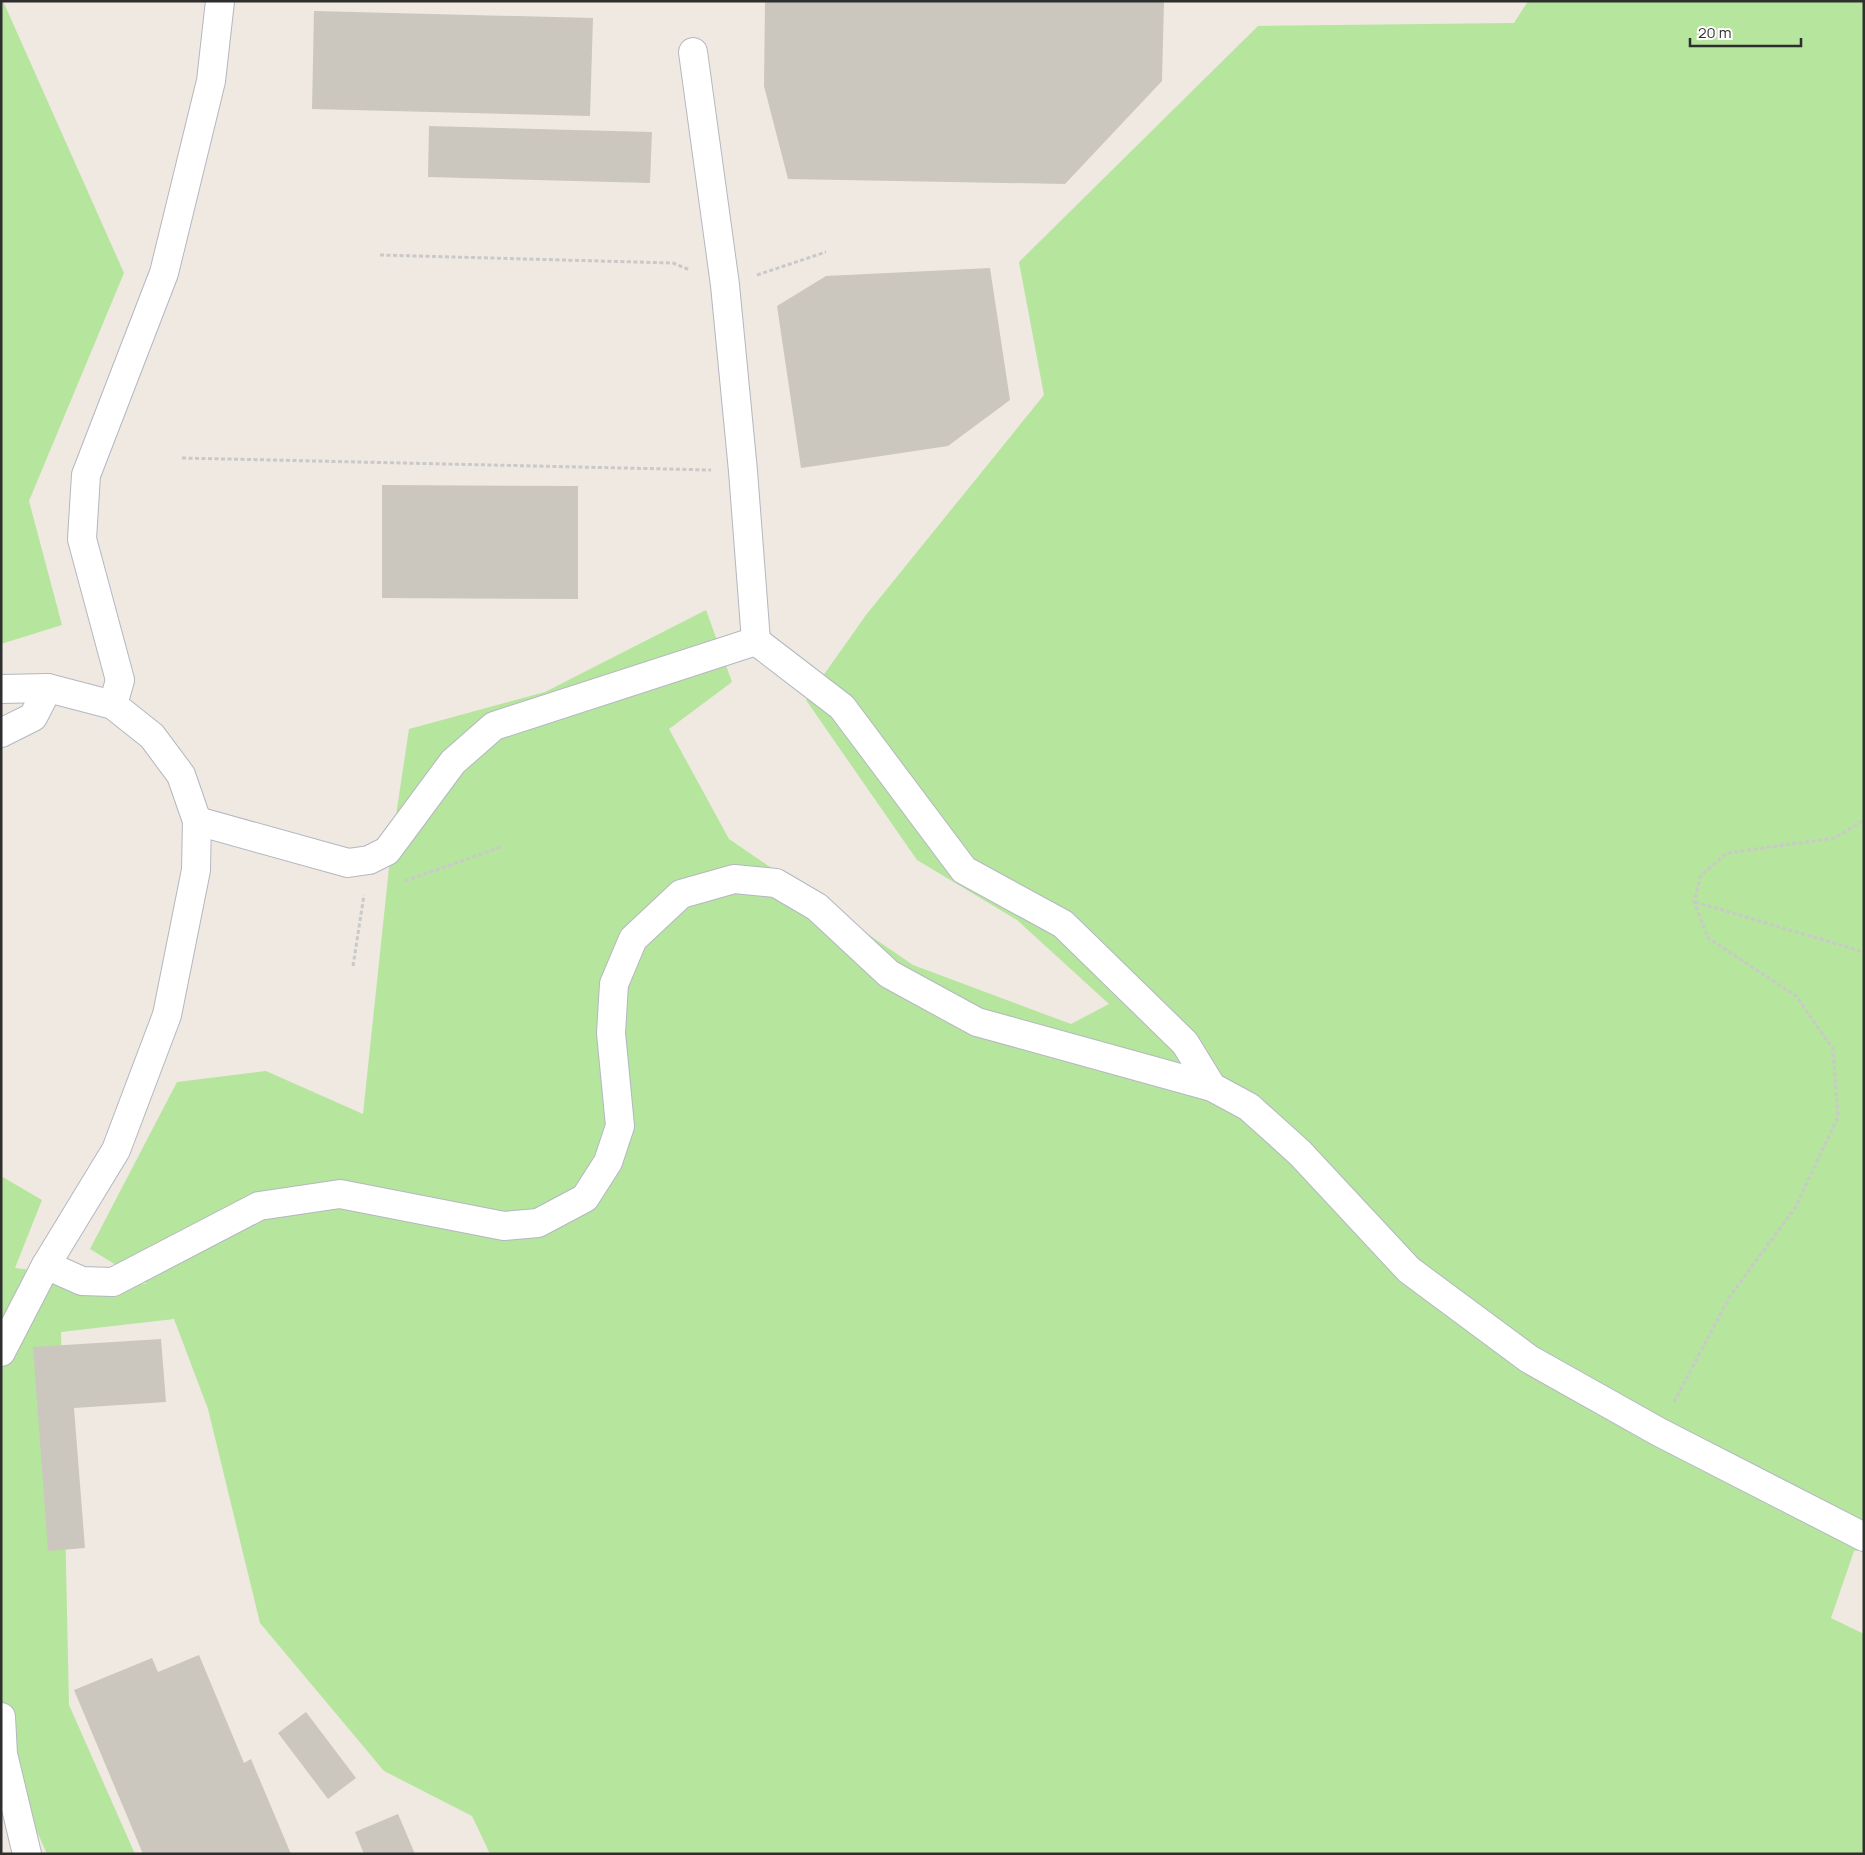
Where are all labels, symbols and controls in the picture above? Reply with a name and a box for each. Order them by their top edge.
scale bar [1690,15,1801,47]
text: 20 m [1698,22,1731,43]

